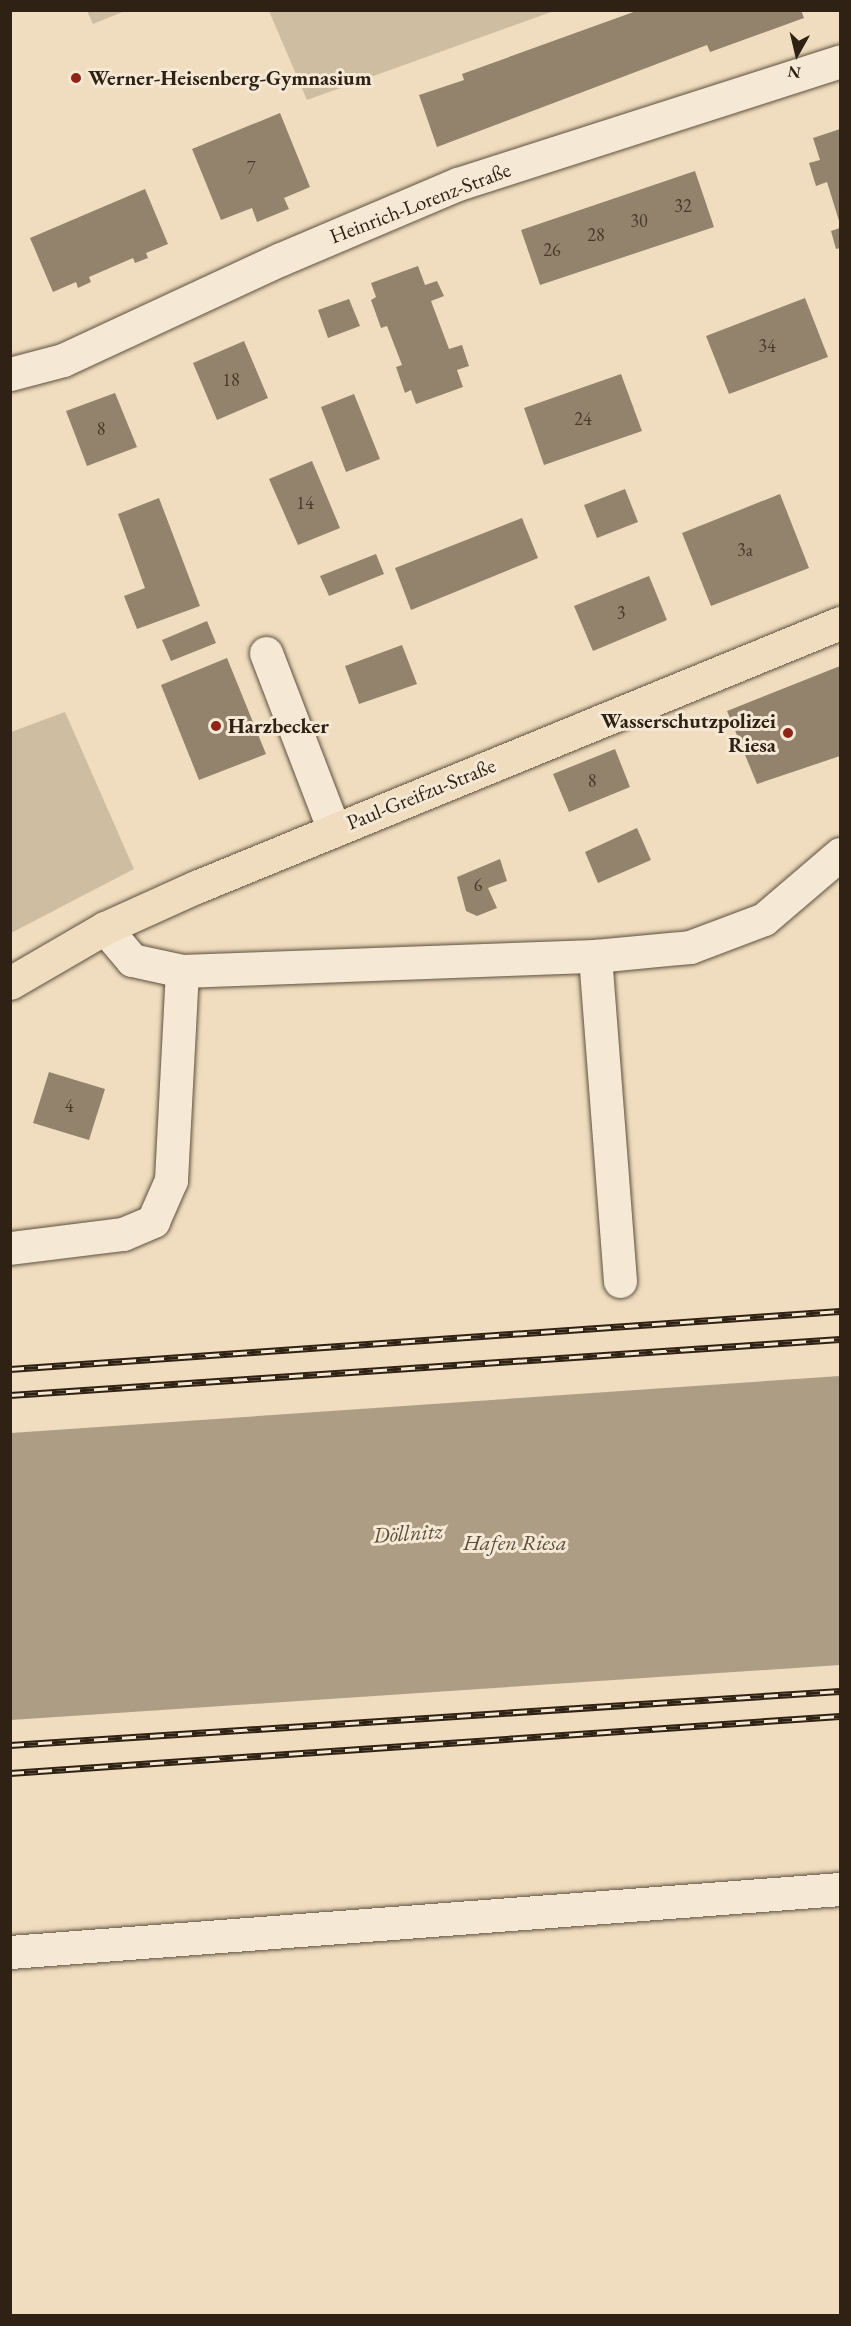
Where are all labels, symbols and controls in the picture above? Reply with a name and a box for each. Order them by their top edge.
north arrow [767,24,827,84]
text: N [787,61,802,84]
place label: Werner-Heisenberg-Gymnasium [88,65,372,91]
marker: Werner-Heisenberg-Gymnasium [69,71,83,85]
house number: 7 [247,157,255,179]
street label: Heinrich-Lorenz-Straße [326,157,514,249]
house number: 32 [674,195,692,217]
house number: 30 [630,210,648,232]
house number: 28 [587,224,605,246]
house number: 26 [543,239,561,261]
house number: 34 [758,335,776,357]
house number: 18 [222,369,240,391]
house number: 24 [574,408,592,430]
house number: 8 [97,418,105,440]
house number: 14 [296,492,314,514]
house number: 3a [737,539,753,561]
house number: 3 [617,602,625,624]
place label: Wasserschutzpolizei Riesa [601,708,776,758]
place label: Harzbecker [228,713,329,739]
marker: Harzbecker [209,719,223,733]
marker: Wasserschutzpolizei Riesa [781,726,795,740]
street label: Paul-Greifzu-Straße [343,753,499,835]
house number: 8 [588,770,596,792]
house number: 6 [474,874,482,896]
house number: 4 [65,1095,73,1117]
water label: Döllnitz [372,1517,444,1549]
water label: Hafen Riesa [463,1530,567,1556]

